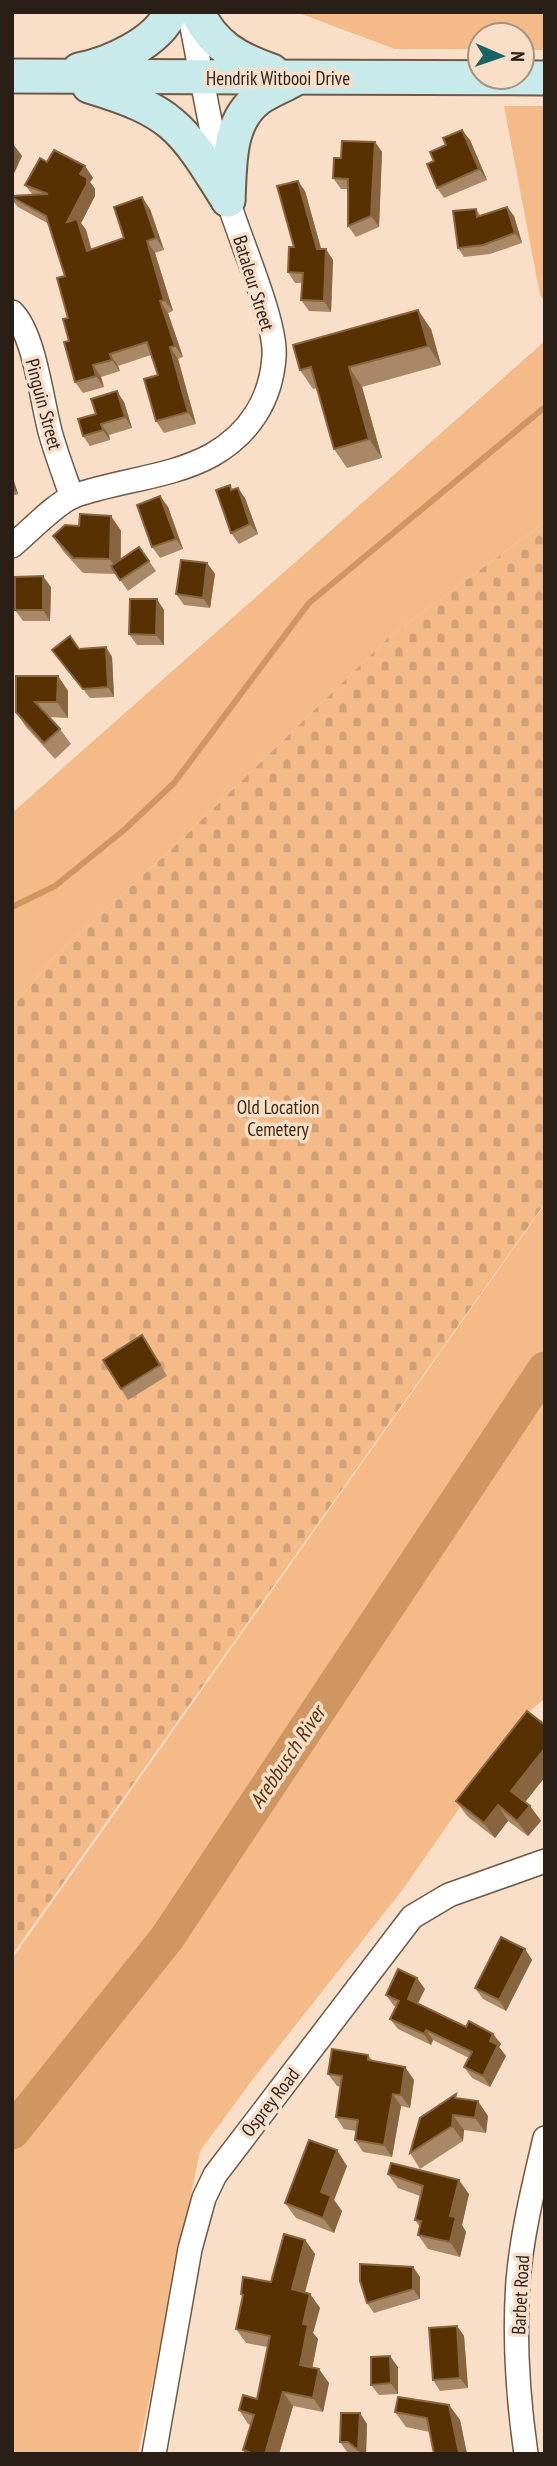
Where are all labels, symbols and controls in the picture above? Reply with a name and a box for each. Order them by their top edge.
north arrow [466,21,536,91]
text: N [506,51,530,62]
street label: Hendrik Witbooi Drive [206,66,350,90]
street label: Bataleur Street [228,232,280,334]
street label: Pinguin Street [20,356,68,453]
park label: Old Location Cemetery [237,1095,319,1141]
water label: Arebbusch River [243,1698,333,1813]
street label: Osprey Road [236,2063,304,2141]
street label: Barbet Road [506,2255,534,2335]

